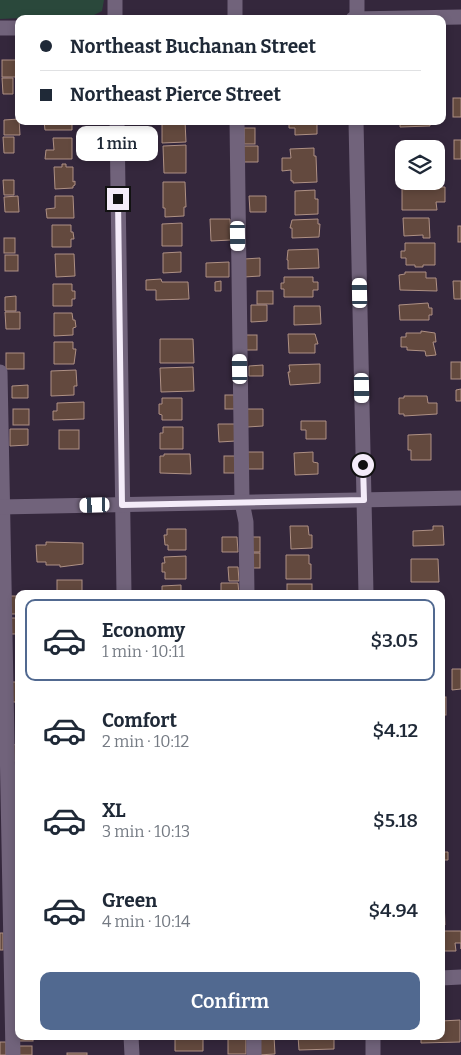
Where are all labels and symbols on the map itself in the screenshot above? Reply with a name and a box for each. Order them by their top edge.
callout: 1 min [77,126,159,162]
route end [107,188,129,210]
car [230,221,245,251]
car [352,278,367,308]
car [232,354,247,384]
car [354,373,369,403]
route start [352,454,374,476]
car [79,497,110,513]

